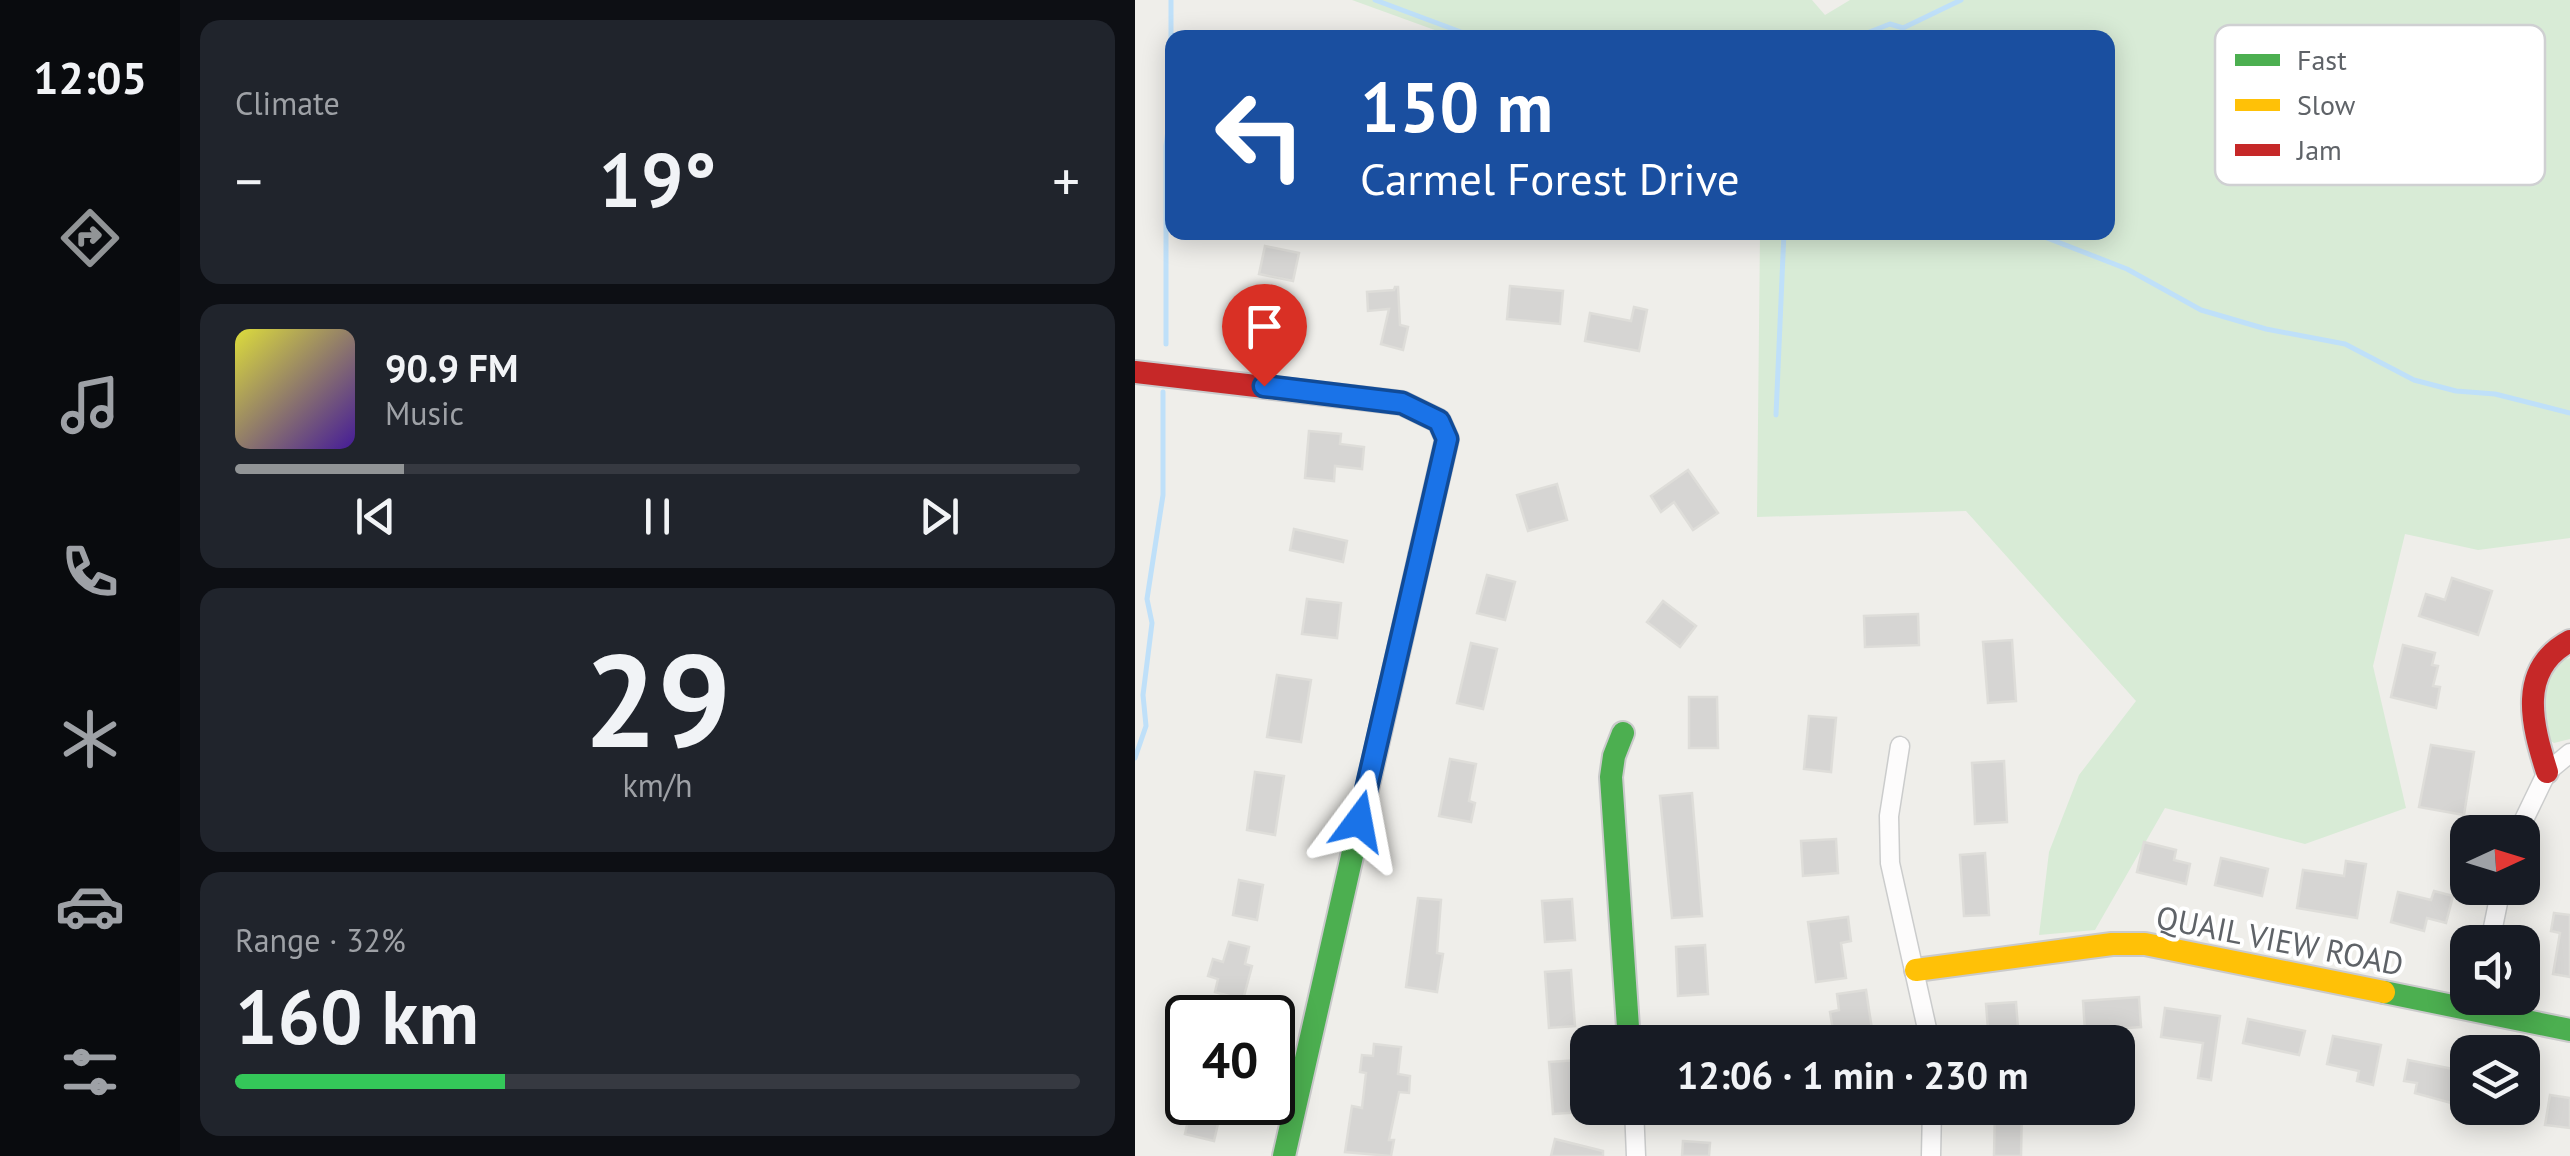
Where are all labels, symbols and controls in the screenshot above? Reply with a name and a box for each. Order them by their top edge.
legend [2215,25,2545,185]
text: Fast [2297,41,2347,78]
text: 12:05 [33,48,147,106]
text: 150 m [1360,61,1553,151]
icon: left [1195,70,1325,200]
text: Climate [235,82,340,124]
text: Slow [2297,86,2356,123]
text: 19° [599,131,716,228]
text: Jam [2296,131,2342,168]
text: − [235,145,263,216]
text: + [1052,145,1080,216]
text: Carmel Forest Drive [1360,149,1740,207]
icon: directions [55,203,125,273]
pin [1222,284,1307,387]
icon: arrive [1237,299,1292,354]
text: 90.9 FM [385,343,518,392]
icon: music [55,370,125,440]
text: Music [385,392,464,434]
icon: previous [348,489,403,544]
icon: pause [630,489,685,544]
icon: next [912,489,967,544]
icon: phone [55,537,125,607]
text: 29 [584,615,731,783]
icon: climate [55,704,125,774]
text: km/h [622,764,693,806]
position arrow [1307,769,1411,873]
north arrow [2450,815,2540,905]
map controls [2450,815,2540,1125]
icon: car [55,871,125,941]
street label: QUAIL VIEW ROAD [2153,895,2407,985]
text: Range · 32% [235,919,406,961]
button: sound [2450,925,2540,1015]
text: 160 km [235,968,479,1065]
speed limit sign: 40 [1165,995,1295,1125]
button: layers [2450,1035,2540,1125]
icon: filters [55,1037,125,1107]
text: 12:06 · 1 min · 230 m [1677,1050,2028,1099]

